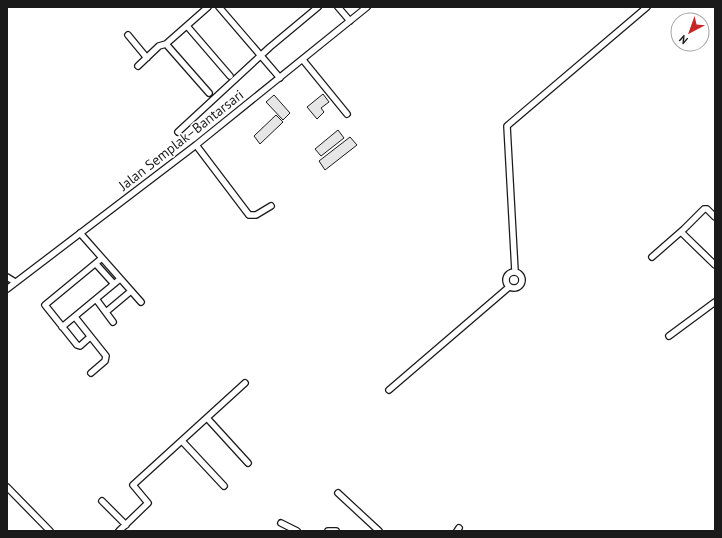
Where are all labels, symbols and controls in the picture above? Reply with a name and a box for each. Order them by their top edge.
north arrow [670,12,710,52]
text: N [676,32,691,47]
street label: Jalan Semplak–Bantarsari [114,86,247,195]

